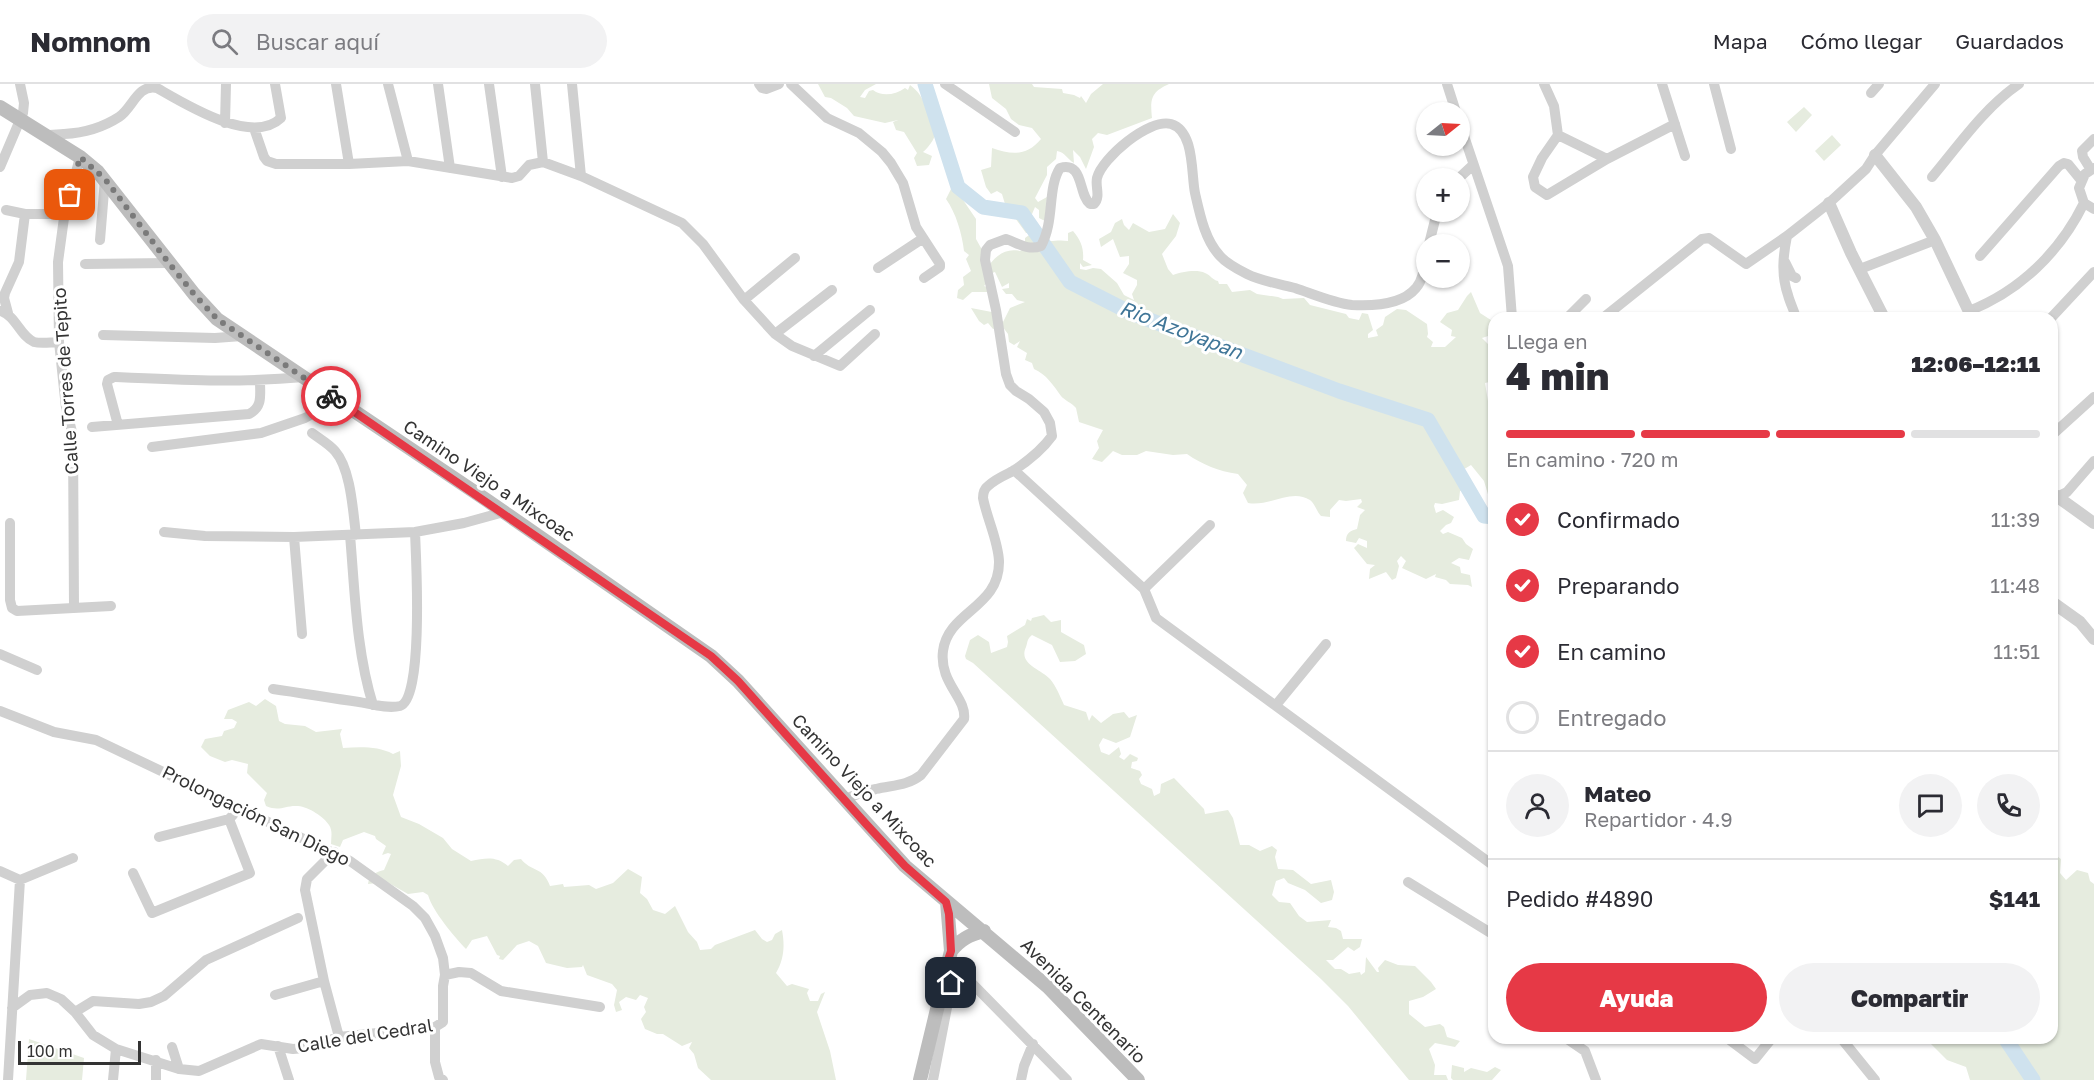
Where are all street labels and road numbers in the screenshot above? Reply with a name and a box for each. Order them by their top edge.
street label: Calle Torres de Tepito [47,287,83,475]
street label: Camino Viejo a Mixcoac [400,415,580,546]
street label: Camino Viejo a Mixcoac [788,709,942,872]
street label: Prolongación San Diego [159,760,354,870]
street label: Avenida Centenario [1017,933,1151,1067]
street label: Calle del Cedral [295,1013,434,1057]

